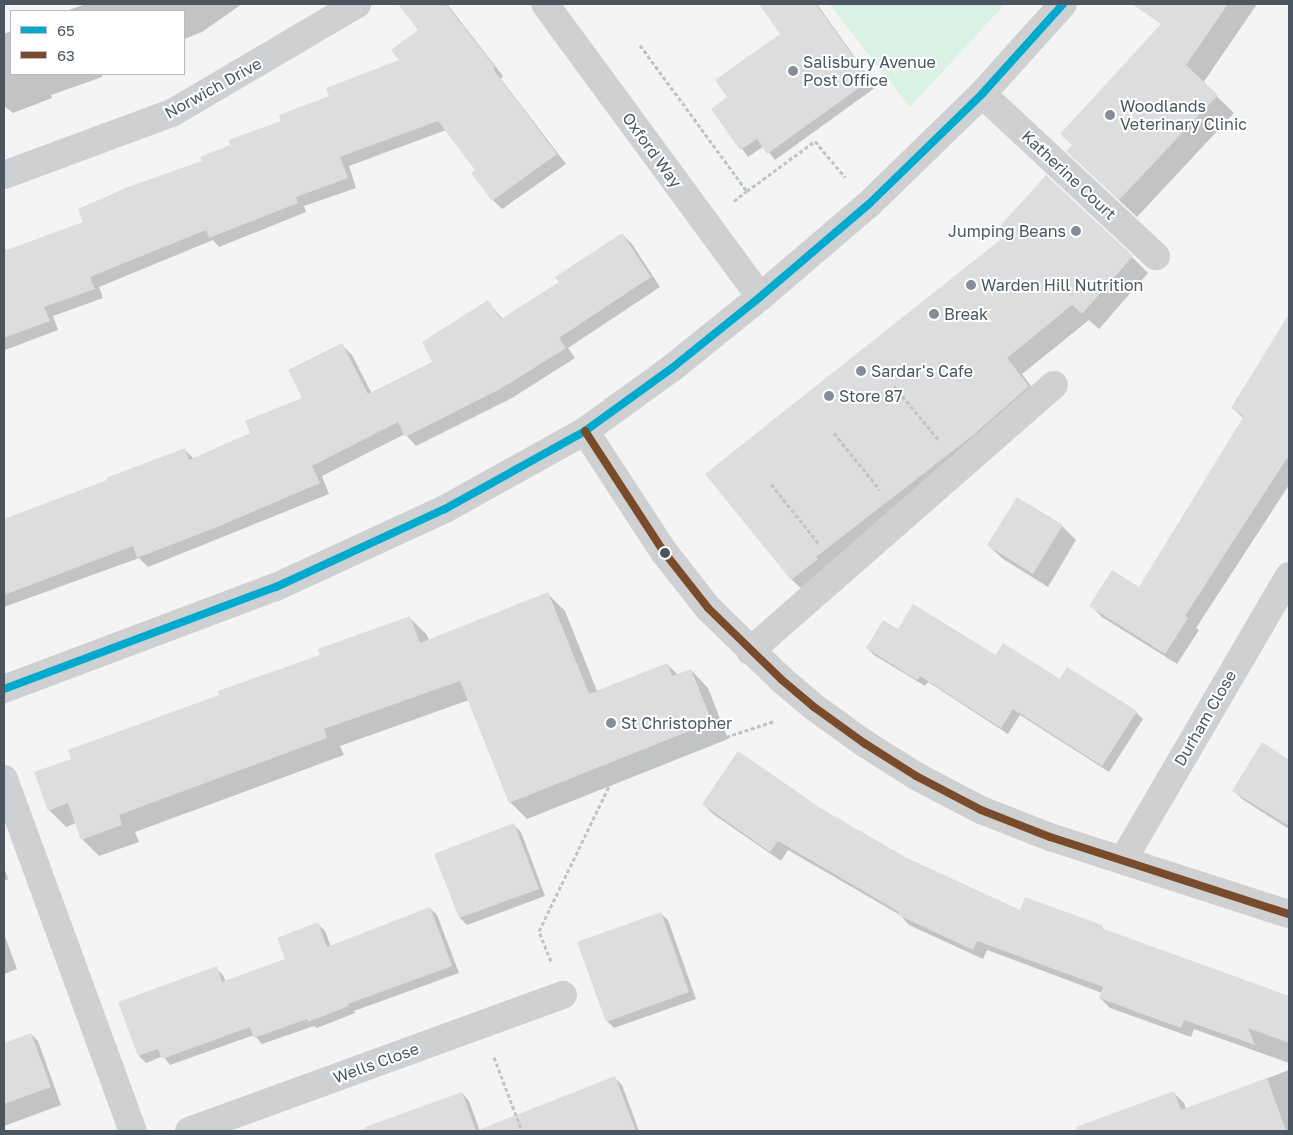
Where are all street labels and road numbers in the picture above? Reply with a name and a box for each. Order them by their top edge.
street label: Norwich Drive [161,53,265,123]
street label: Oxford Way [618,109,686,191]
street label: Katherine Court [1018,126,1120,224]
street label: Durham Close [1170,667,1240,769]
street label: Wells Close [330,1039,422,1087]

